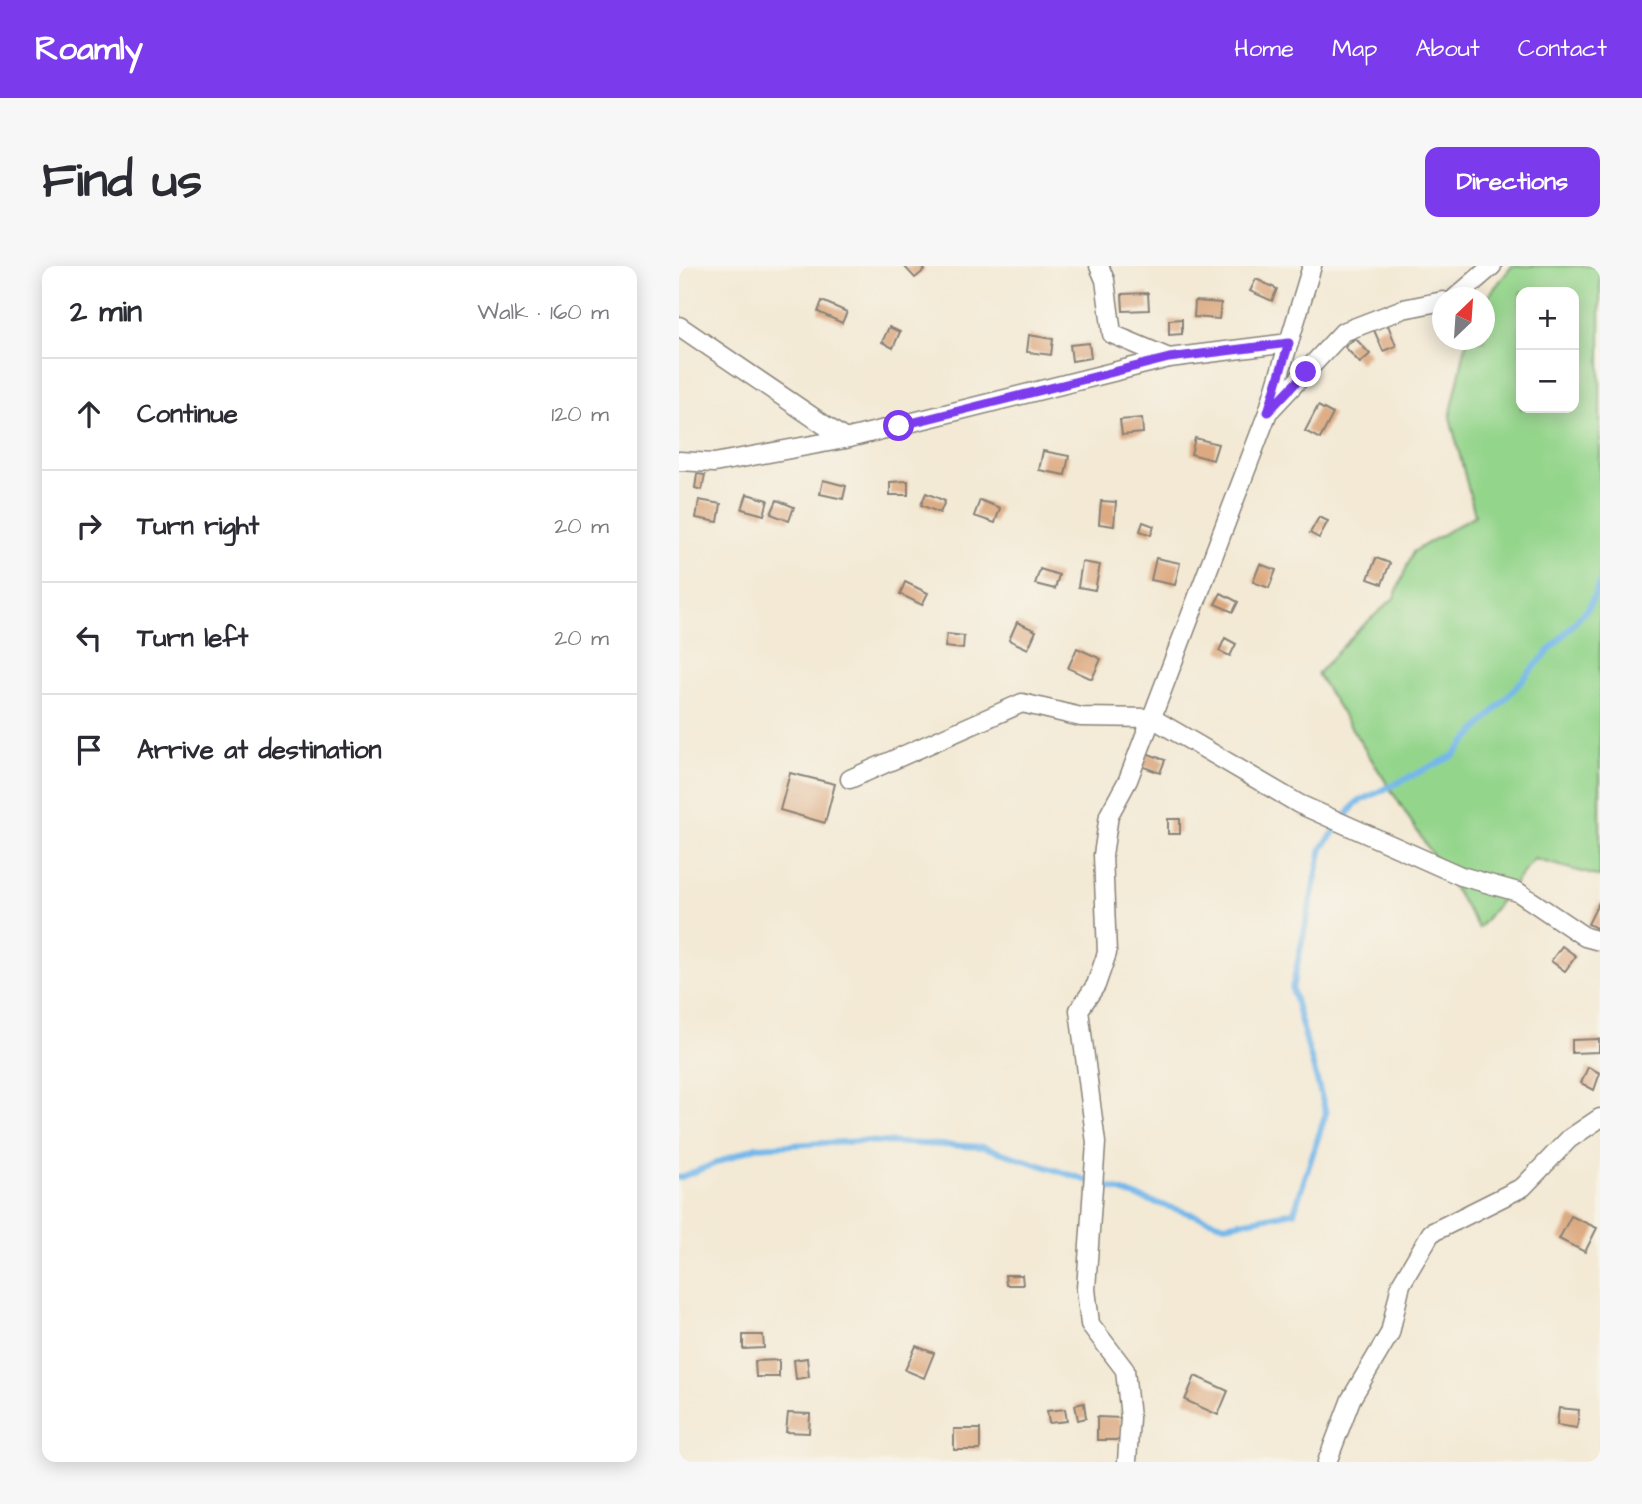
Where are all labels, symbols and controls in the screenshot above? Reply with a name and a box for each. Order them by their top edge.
text: Roamly [35,26,143,72]
text: Home [1234,32,1294,66]
text: Map [1332,32,1377,66]
text: About [1415,32,1480,66]
text: Contact [1518,32,1607,66]
button: Directions [1425,147,1600,217]
text: Find us [42,148,202,216]
north arrow [1432,287,1495,350]
map controls [1516,287,1579,413]
button: + [1516,287,1579,350]
text: 2 min [70,291,142,333]
text: Walk · 160 m [477,296,609,328]
button: − [1516,350,1579,413]
route end [1290,356,1321,387]
icon: ahead [70,395,108,433]
text: Continue [137,396,238,432]
text: 120 m [551,398,609,430]
route start [883,410,914,441]
icon: right [70,507,108,545]
text: Turn right [137,508,259,544]
text: 20 m [554,510,609,542]
icon: left [70,619,108,657]
text: Turn left [137,620,248,656]
text: 20 m [554,622,609,654]
icon: arrive [70,731,108,769]
text: Arrive at destination [137,732,382,768]

